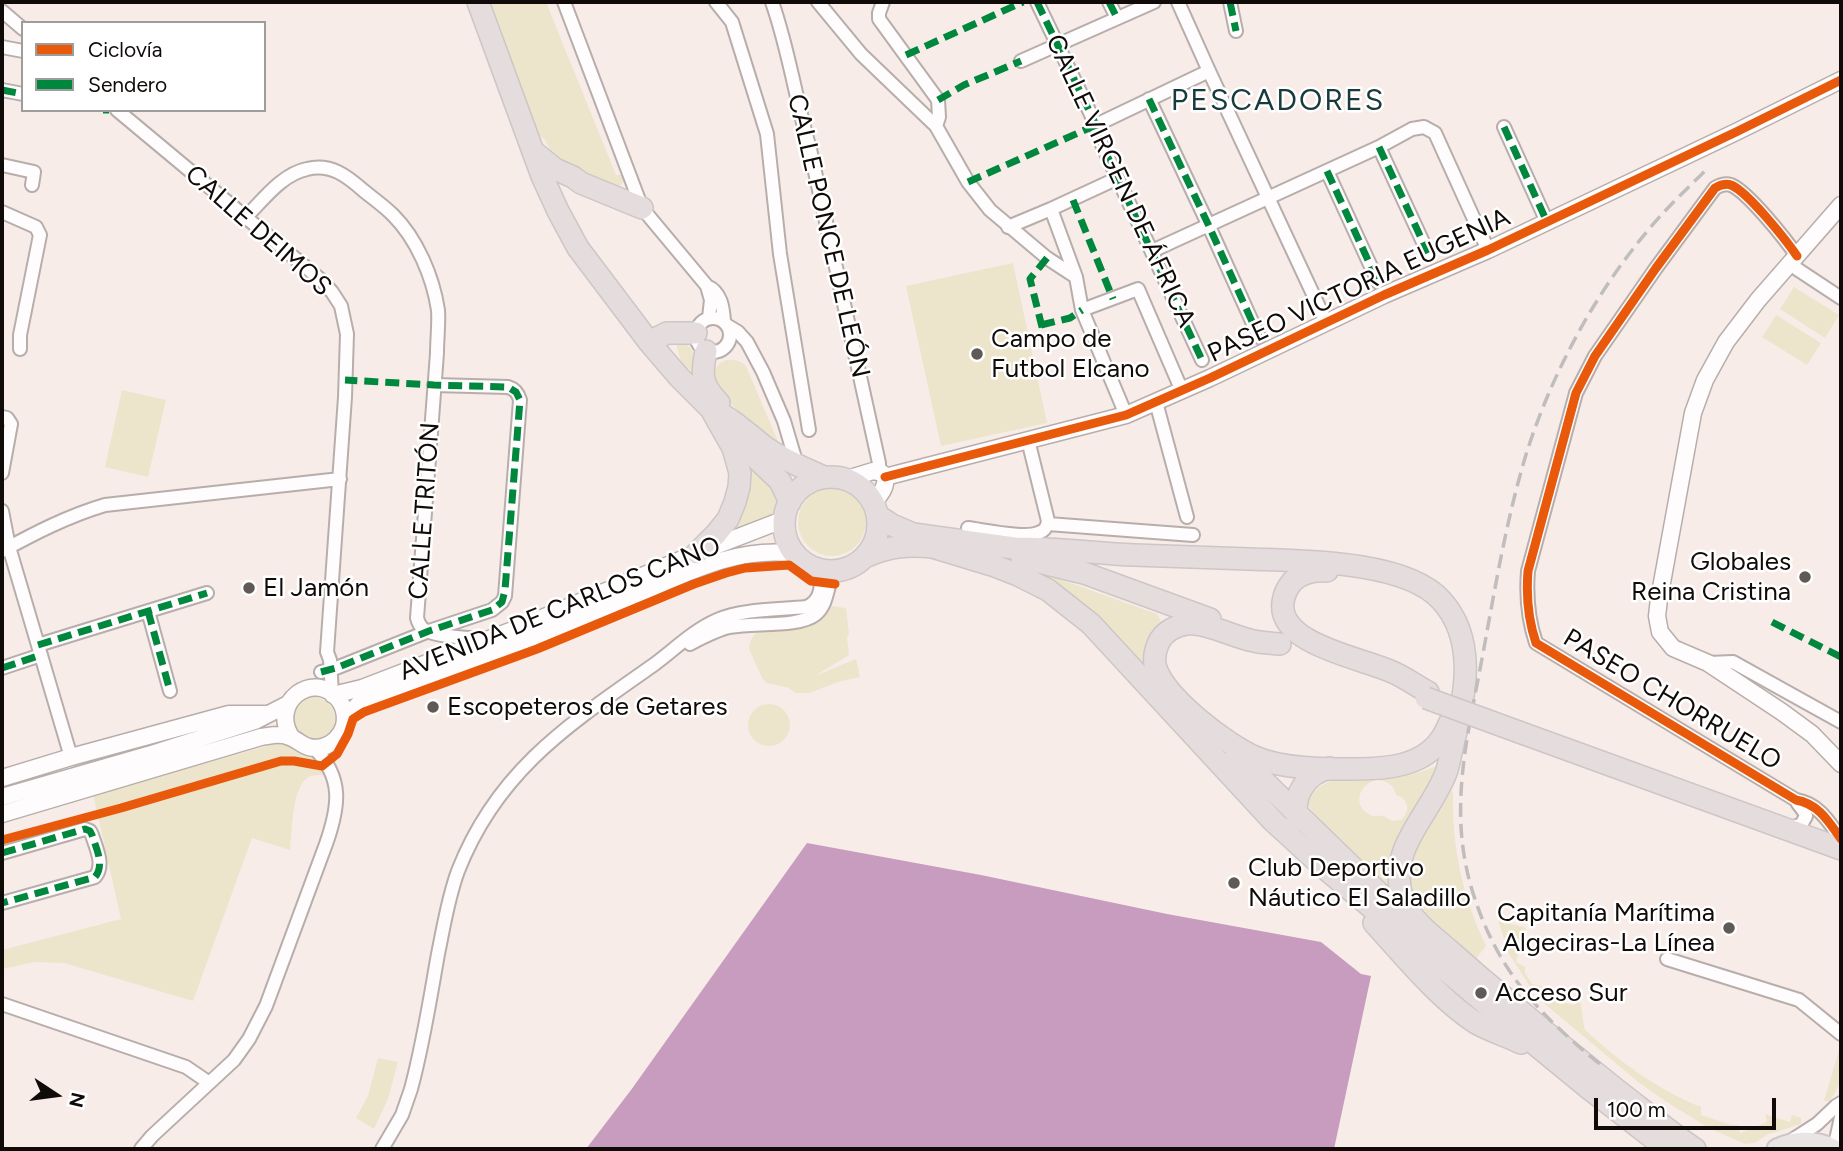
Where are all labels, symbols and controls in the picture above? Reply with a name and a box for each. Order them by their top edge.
legend [21,21,266,112]
street label: CALLE VIRGEN DE ÁFRICA [1038,30,1202,332]
text: Ciclovía [88,37,162,62]
text: Sendero [88,72,167,97]
district label: PESCADORES [1172,83,1384,119]
street label: CALLE PONCE DE LEÓN [780,91,876,381]
street label: CALLE DEIMOS [178,159,338,303]
street label: PASEO VICTORIA EUGENIA [1203,202,1515,370]
place label: Campo de Futbol Elcano [991,323,1150,384]
marker: Campo de Futbol Elcano [969,346,985,362]
street label: CALLE TRITÓN [403,421,447,601]
street label: AVENIDA DE CARLOS CANO [395,530,725,688]
place label: Globales Reina Cristina [1631,546,1791,608]
marker: Globales Reina Cristina [1797,569,1813,585]
place label: El Jamón [263,572,369,604]
marker: El Jamón [241,580,257,596]
street label: PASEO CHORRUELO [1557,623,1787,777]
place label: Escopeteros de Getares [447,691,728,723]
marker: Escopeteros de Getares [425,699,441,715]
place label: Club Deportivo Náutico El Saladillo [1248,852,1471,914]
marker: Club Deportivo Náutico El Saladillo [1226,875,1242,891]
place label: Capitanía Marítima Algeciras-La Línea [1497,897,1715,958]
marker: Capitanía Marítima Algeciras-La Línea [1721,920,1737,936]
place label: Acceso Sur [1495,977,1628,1009]
marker: Acceso Sur [1473,985,1489,1001]
north arrow [21,1060,91,1130]
scale bar [1598,1084,1780,1128]
text: N [64,1090,90,1110]
text: 100 m [1607,1097,1666,1122]

